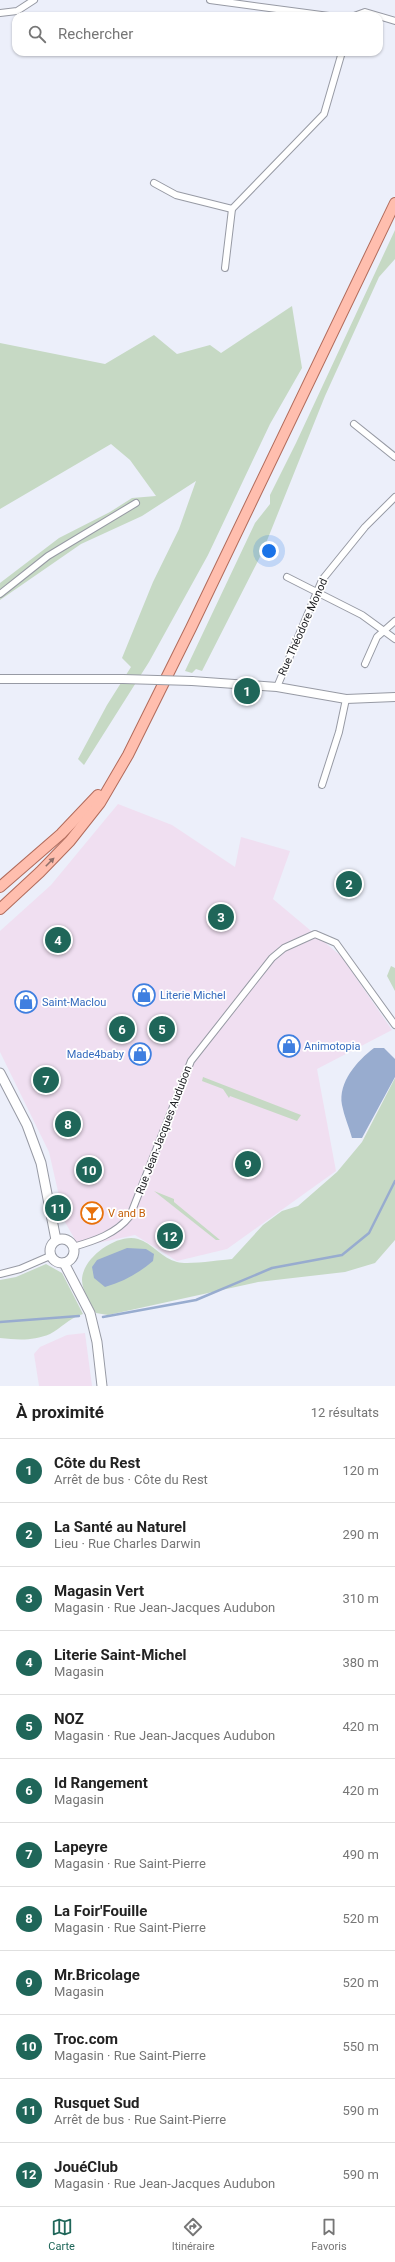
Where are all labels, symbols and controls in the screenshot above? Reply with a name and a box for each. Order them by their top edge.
search box [12,12,383,56]
icon: search [26,23,48,45]
text: Rechercher [58,25,133,43]
your location [259,541,279,561]
street label: Rue Théodore Monod [276,576,330,678]
pin: 1 [234,676,260,706]
one-way arrow [45,857,55,867]
pin: 2 [336,869,362,899]
pin: 3 [208,902,234,932]
pin: 4 [45,925,71,955]
shop icon: Literie Michel [131,982,157,1008]
shop icon: Saint-Maclou [13,989,39,1015]
place label: Literie Michel [160,989,226,1002]
place label: Saint-Maclou [42,996,106,1009]
pin: 6 [109,1014,135,1044]
pin: 5 [149,1014,175,1044]
shop icon: Animotopia [276,1033,302,1059]
place label: Animotopia [304,1040,360,1053]
shop icon: Made4baby [127,1041,153,1067]
place label: Made4baby [67,1048,125,1061]
street label: Rue Jean-Jacques Audubon [133,1064,195,1196]
pin: 7 [33,1065,59,1095]
pin: 8 [55,1109,81,1139]
pin: 9 [235,1149,261,1179]
pin: 10 [76,1155,102,1185]
pin: 11 [45,1193,71,1223]
bar icon: V and B [79,1200,105,1226]
place label: V and B [108,1207,146,1220]
pin: 12 [157,1221,183,1251]
text: À proximité [16,1402,104,1422]
text: 12 résultats [311,1405,379,1420]
text: Côte du Rest [54,1454,140,1472]
text: 1 [25,1463,33,1478]
text: 120 m [342,1463,379,1478]
text: Arrêt de bus · Côte du Rest [54,1472,208,1487]
text: La Santé au Naturel [54,1518,186,1536]
text: 2 [25,1527,33,1542]
text: 290 m [342,1527,379,1542]
text: Lieu · Rue Charles Darwin [54,1536,201,1551]
text: Magasin Vert [54,1582,144,1600]
text: 3 [25,1591,33,1606]
text: 310 m [342,1591,379,1606]
text: Magasin · Rue Jean-Jacques Audubon [54,1600,275,1615]
text: Literie Saint-Michel [54,1646,187,1664]
text: 4 [25,1655,33,1670]
text: 380 m [342,1655,379,1670]
text: Magasin [54,1664,104,1679]
text: NOZ [54,1710,84,1728]
text: 5 [25,1719,33,1734]
text: 420 m [342,1719,379,1734]
text: Magasin · Rue Jean-Jacques Audubon [54,1728,275,1743]
text: Id Rangement [54,1774,148,1792]
text: 6 [25,1783,33,1798]
text: 420 m [342,1783,379,1798]
text: Magasin [54,1792,104,1807]
text: Lapeyre [54,1838,108,1856]
text: 7 [25,1847,33,1862]
text: 490 m [342,1847,379,1862]
text: Magasin · Rue Saint-Pierre [54,1856,206,1871]
text: La Foir'Fouille [54,1902,147,1920]
text: 8 [25,1911,33,1926]
text: 520 m [342,1911,379,1926]
text: Magasin · Rue Saint-Pierre [54,1920,206,1935]
text: Mr.Bricolage [54,1966,140,1984]
text: 9 [25,1975,33,1990]
text: 520 m [342,1975,379,1990]
text: Magasin [54,1984,104,1999]
text: Troc.com [54,2030,118,2048]
text: 10 [22,2039,36,2054]
text: 550 m [342,2039,379,2054]
text: Magasin · Rue Saint-Pierre [54,2048,206,2063]
text: Rusquet Sud [54,2094,140,2112]
text: 11 [22,2103,36,2118]
text: 590 m [342,2103,379,2118]
text: Arrêt de bus · Rue Saint-Pierre [54,2112,226,2127]
text: JouéClub [54,2158,118,2176]
text: 12 [22,2167,36,2182]
text: 590 m [342,2167,379,2182]
text: Magasin · Rue Jean-Jacques Audubon [54,2176,275,2191]
tab: Carte [48,2216,75,2253]
tab: Itinéraire [172,2216,214,2253]
tab: Favoris [311,2216,347,2253]

